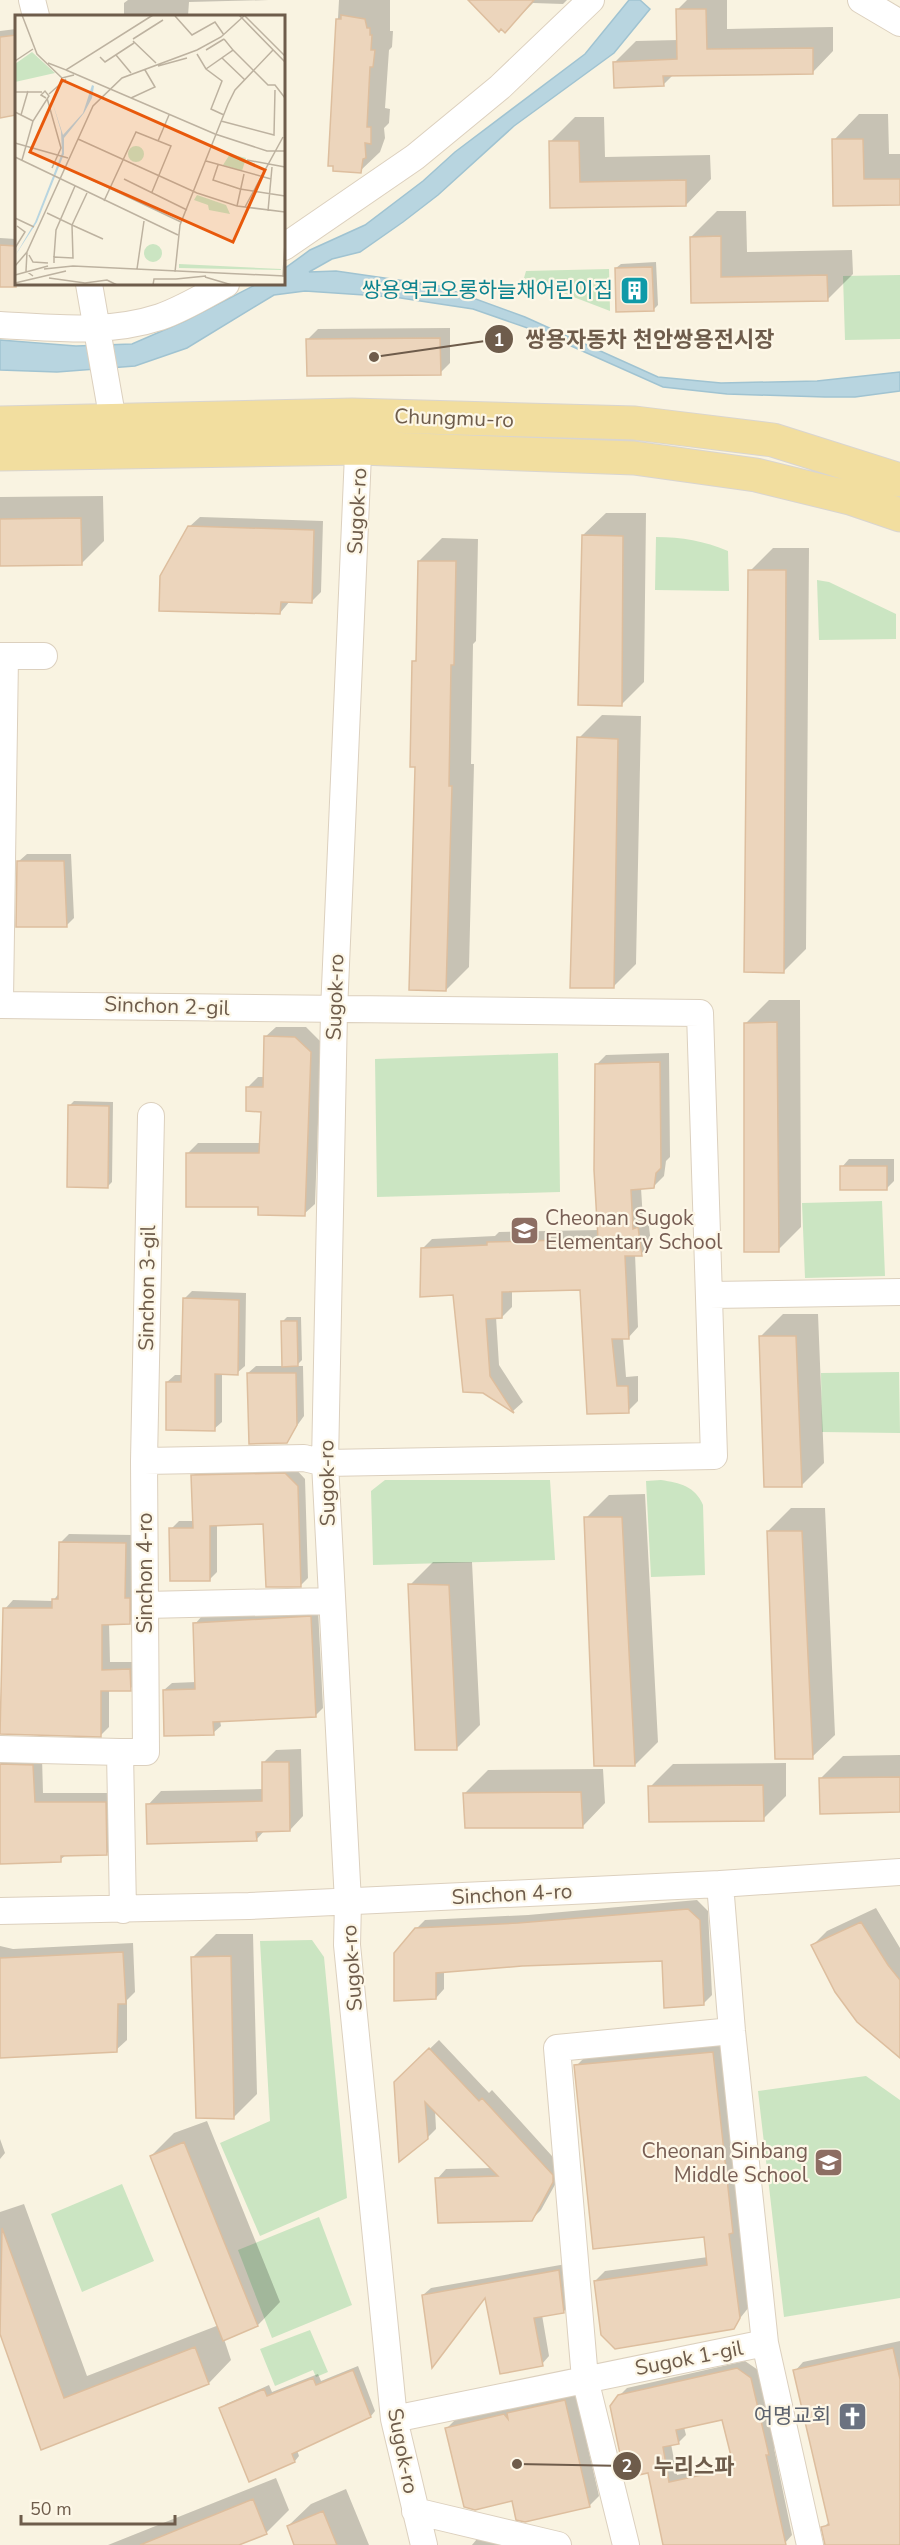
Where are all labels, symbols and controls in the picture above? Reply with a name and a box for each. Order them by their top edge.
inset map [15,15,285,285]
building icon: 쌍용역코오롱하늘채어린이집 [618,274,650,306]
place label: 쌍용역코오롱하늘채어린이집 [362,276,613,304]
callout: 쌍용자동차 천안쌍용전시장 [484,319,787,359]
text: 쌍용자동차 천안쌍용전시장 [526,325,774,355]
text: 1 [494,328,504,352]
street label: Chungmu-ro [394,402,514,434]
street label: Sugok-ro [341,467,373,555]
street label: Sugok-ro [319,953,351,1041]
street label: Sinchon 2-gil [104,990,231,1022]
place label: Cheonan Sugok Elementary School [545,1204,723,1256]
school or university icon: Cheonan Sugok Elementary School [508,1214,540,1246]
street label: Sinchon 3-gil [132,1224,162,1351]
street label: Sugok-ro [312,1439,342,1527]
street label: Sinchon 4-ro [131,1513,159,1633]
street label: Sinchon 4-ro [451,1877,573,1911]
street label: Sugok-ro [335,1924,369,2012]
place label: Cheonan Sinbang Middle School [641,2137,809,2189]
school or university icon: Cheonan Sinbang Middle School [813,2147,845,2179]
street label: Sugok 1-gil [632,2334,746,2382]
church icon: 여명교회 [836,2400,868,2432]
place label: 여명교회 [754,2402,831,2430]
street label: Sugok-ro [381,2406,425,2496]
callout: 누리스파 [612,2446,747,2486]
text: 누리스파 [654,2452,734,2482]
text: 2 [622,2454,632,2478]
scale bar [21,2488,176,2526]
text: 50 m [30,2497,72,2521]

